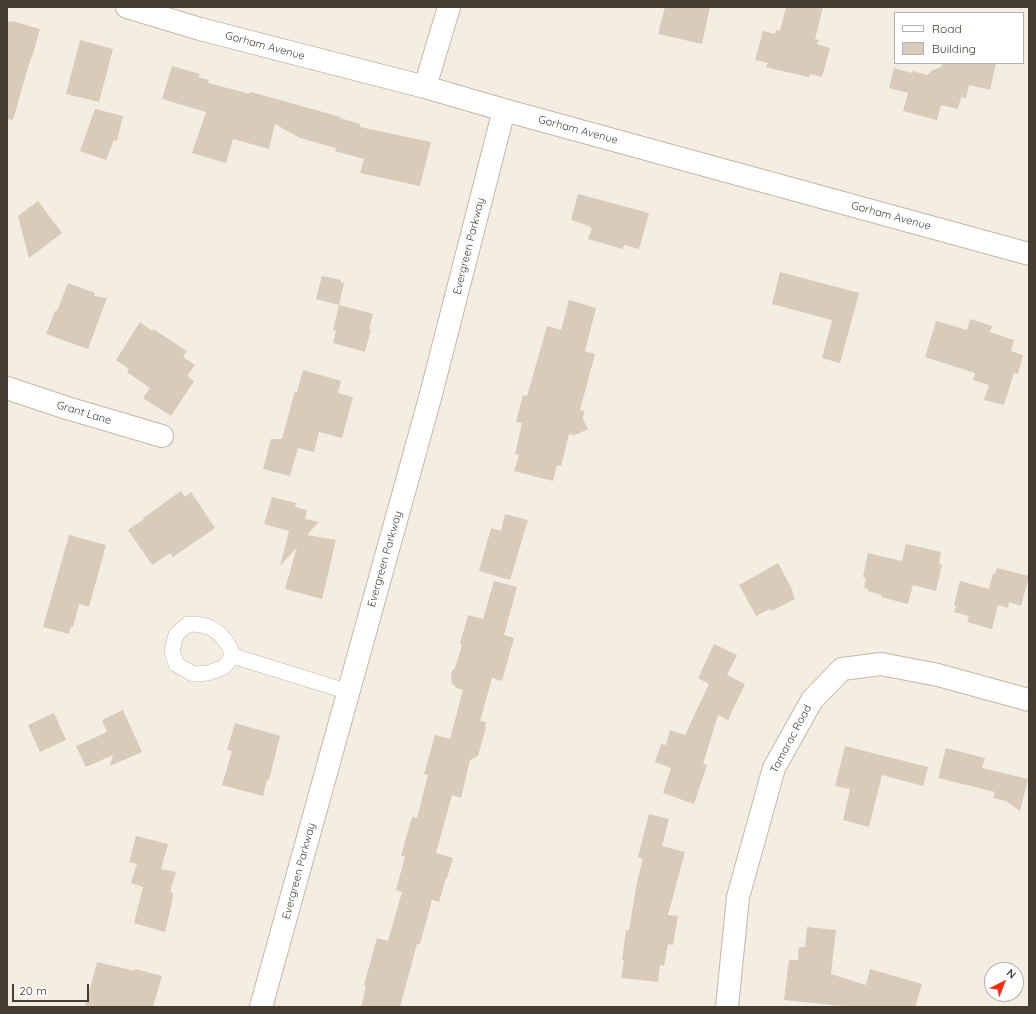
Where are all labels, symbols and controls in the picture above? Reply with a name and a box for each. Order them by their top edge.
legend [894,12,1024,64]
text: Road [932,21,962,36]
street label: Gorham Avenue [224,29,306,63]
text: Building [932,41,976,56]
street label: Gorham Avenue [537,113,619,147]
street label: Evergreen Parkway [451,196,487,296]
street label: Gorham Avenue [850,199,932,233]
street label: Grant Lane [55,398,113,428]
street label: Evergreen Parkway [365,509,405,609]
street label: Tamarac Road [767,702,815,776]
street label: Evergreen Parkway [280,821,318,921]
north arrow [984,962,1024,1002]
text: N [1004,966,1019,982]
scale bar [14,976,91,1002]
text: 20 m [19,983,47,998]

